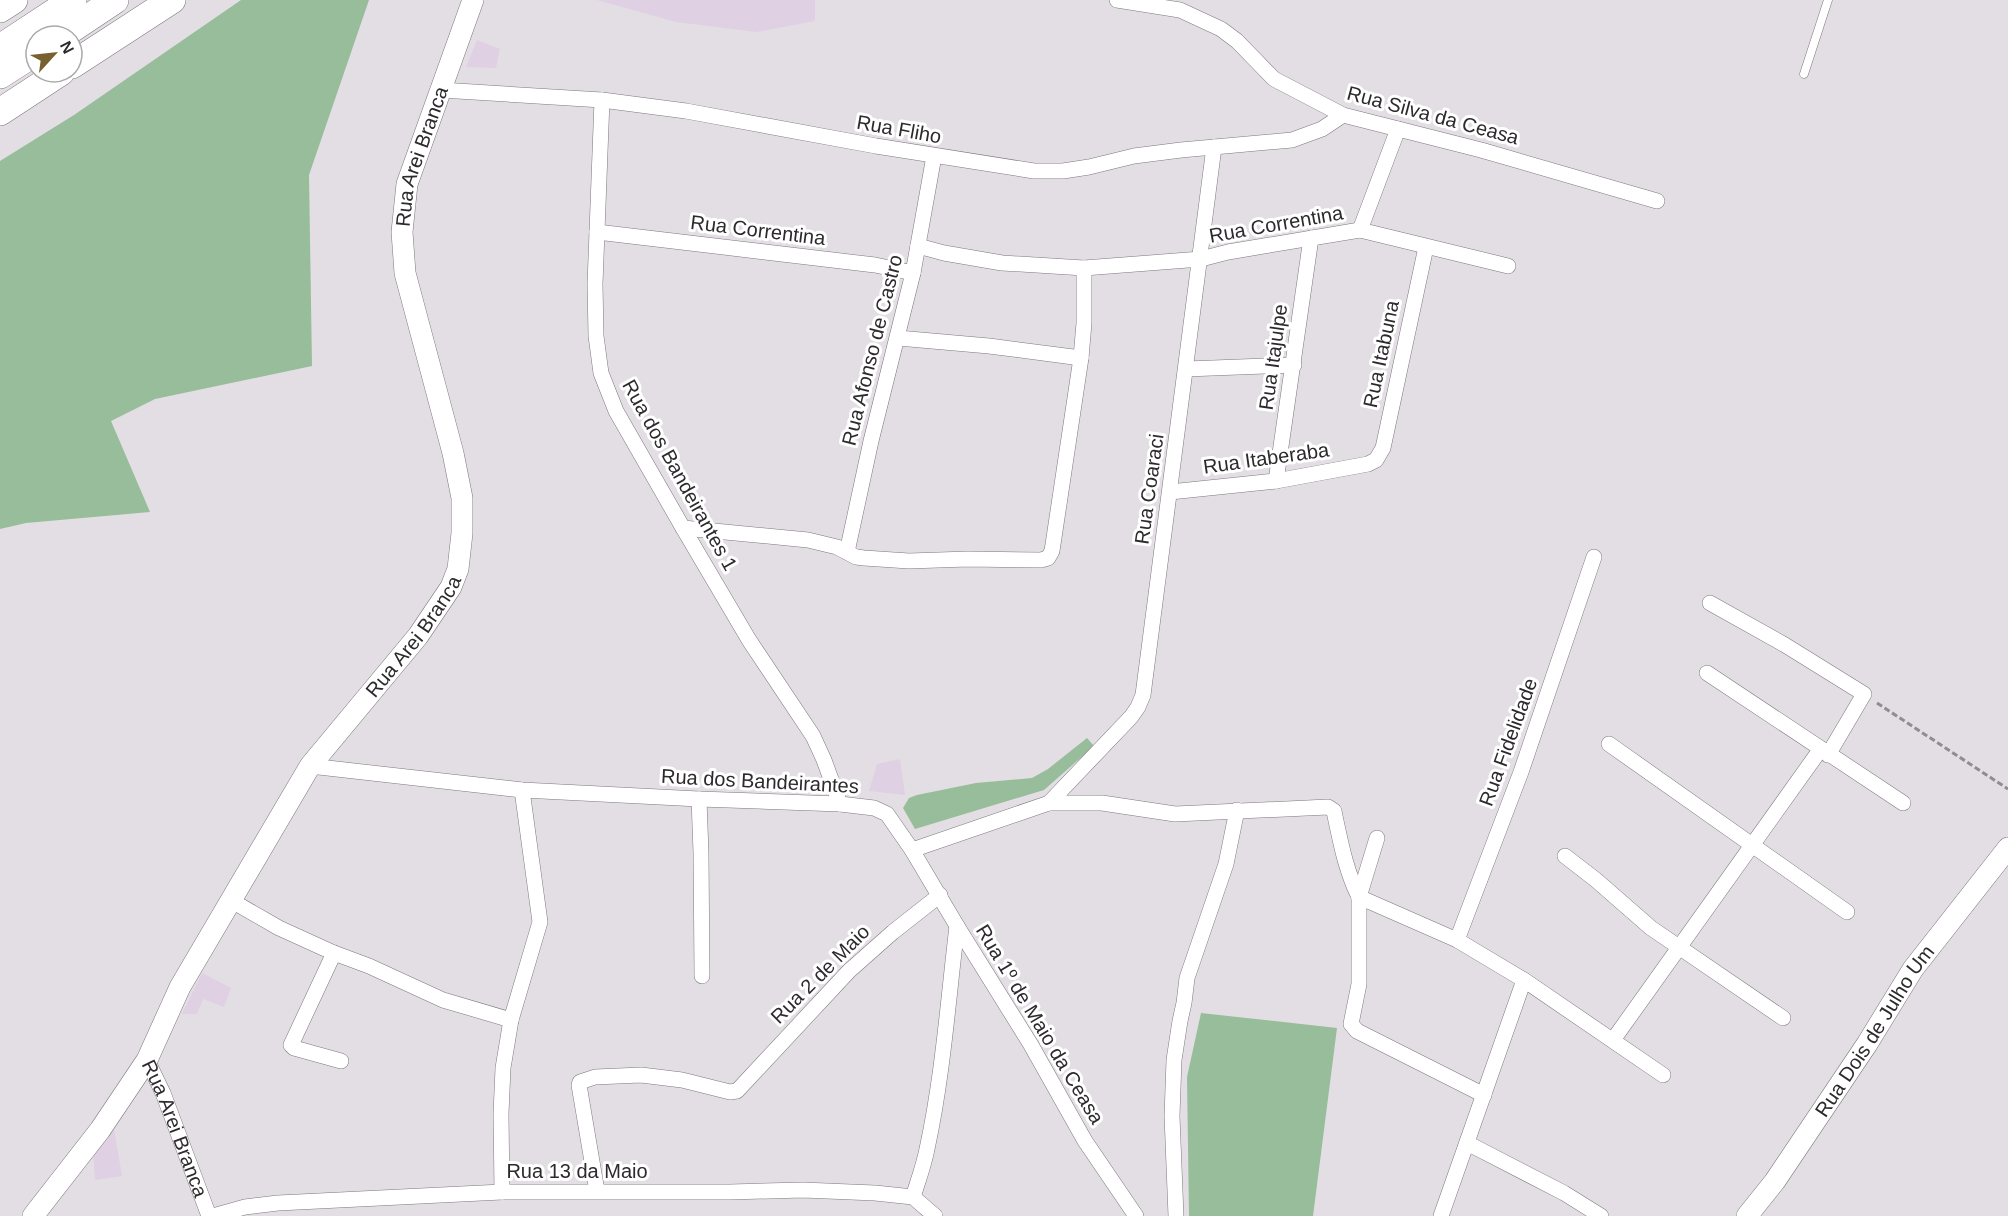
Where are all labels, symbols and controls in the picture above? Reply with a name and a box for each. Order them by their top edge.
north arrow [24,24,84,84]
text: N [57,38,77,56]
street label: Rua Silva da Ceasa [1345,81,1522,149]
street label: Rua Arei Branca [392,83,452,228]
street label: Rua Fliho [855,111,943,147]
street label: Rua Correntina [1207,201,1346,247]
street label: Rua Correntina [689,211,828,249]
street label: Rua Afonso de Castro [838,252,906,448]
street label: Rua Itabuna [1359,298,1403,410]
street label: Rua Itajulpe [1255,303,1291,411]
street label: Rua dos Bandeirantes 1 [618,376,742,574]
street label: Rua Coaraci [1130,432,1168,546]
street label: Rua Itaberaba [1202,438,1331,478]
street label: Rua Arei Branca [361,572,466,701]
street label: Rua Fidelidade [1475,675,1541,809]
street label: Rua dos Bandeirantes [661,765,859,797]
street label: Rua 2 de Maio [766,920,874,1028]
street label: Rua 1º de Maio da Ceasa [972,920,1109,1128]
street label: Rua Dois de Julho Um [1811,941,1938,1121]
street label: Rua Arei Branca [138,1056,212,1201]
street label: Rua 13 da Maio [506,1160,648,1182]

